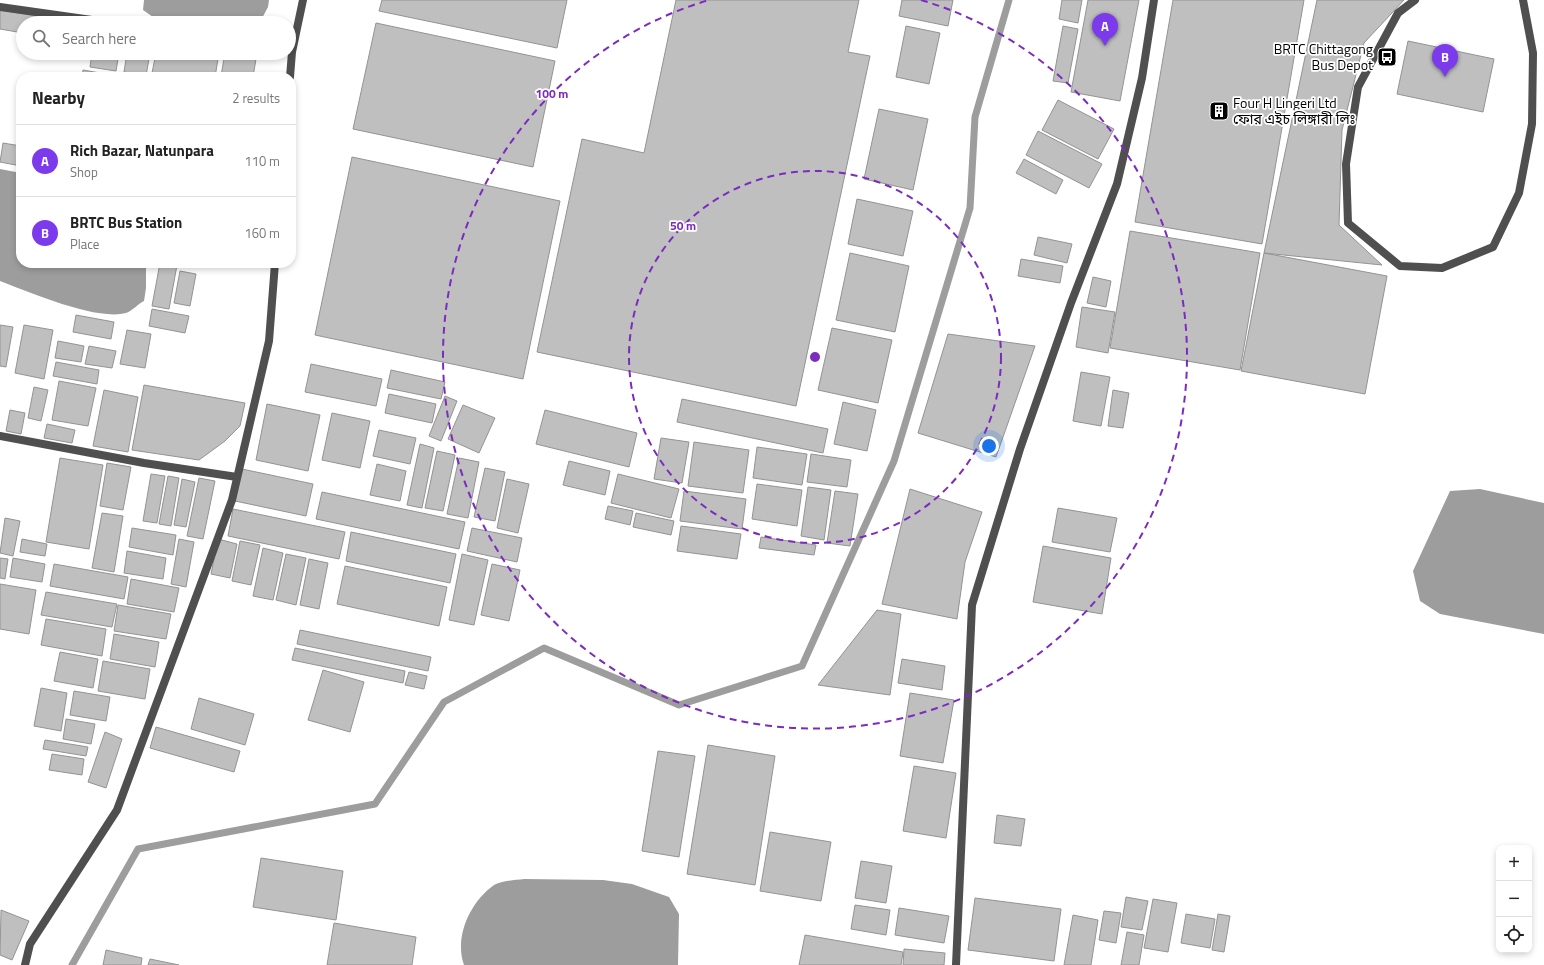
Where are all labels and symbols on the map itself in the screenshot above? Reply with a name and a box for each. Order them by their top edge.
pin: A [1092,13,1118,46]
place label: BRTC Chittagong Bus Depot [1274,38,1373,75]
pin: B [1432,44,1458,77]
bus stop icon: BRTC Chittagong Bus Depot [1376,46,1398,68]
text: 100 m [536,84,568,103]
place label: Four H Lingeri Ltd ফোর এইচ লিঙ্গারী লিঃ [1233,92,1356,129]
building icon: Four H Lingeri Ltd ফোর এইচ লিঙ্গারী লিঃ [1208,100,1230,122]
text: 50 m [670,216,696,235]
centre of rings [808,350,822,364]
your location [979,436,999,456]

